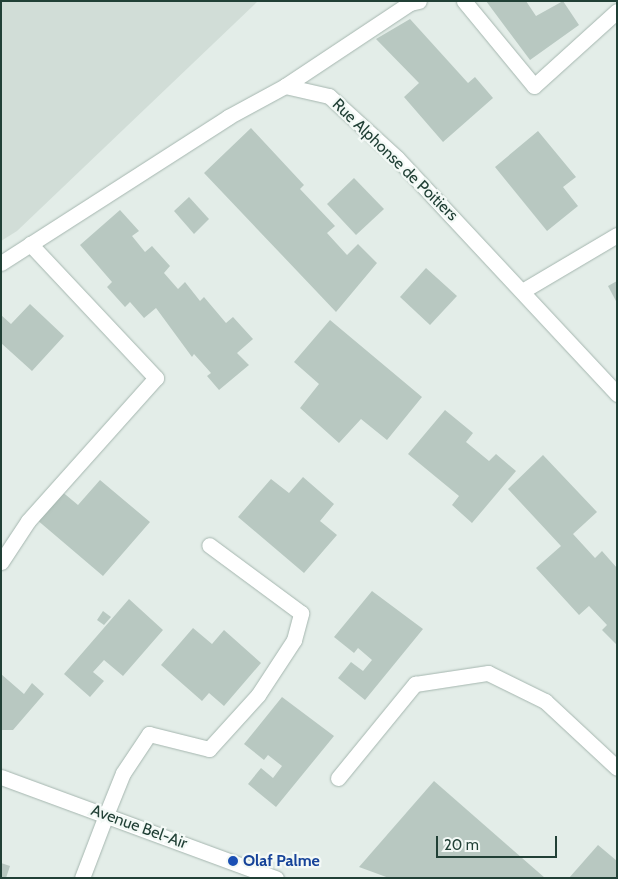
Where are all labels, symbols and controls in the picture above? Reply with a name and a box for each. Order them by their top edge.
street label: Rue Alphonse de Poitiers [328,95,462,225]
street label: Avenue Bel-Air [88,801,190,853]
scale bar [438,826,559,858]
text: 20 m [444,836,479,854]
place label: Olaf Palme [243,851,320,871]
marker: Olaf Palme [227,855,239,867]

